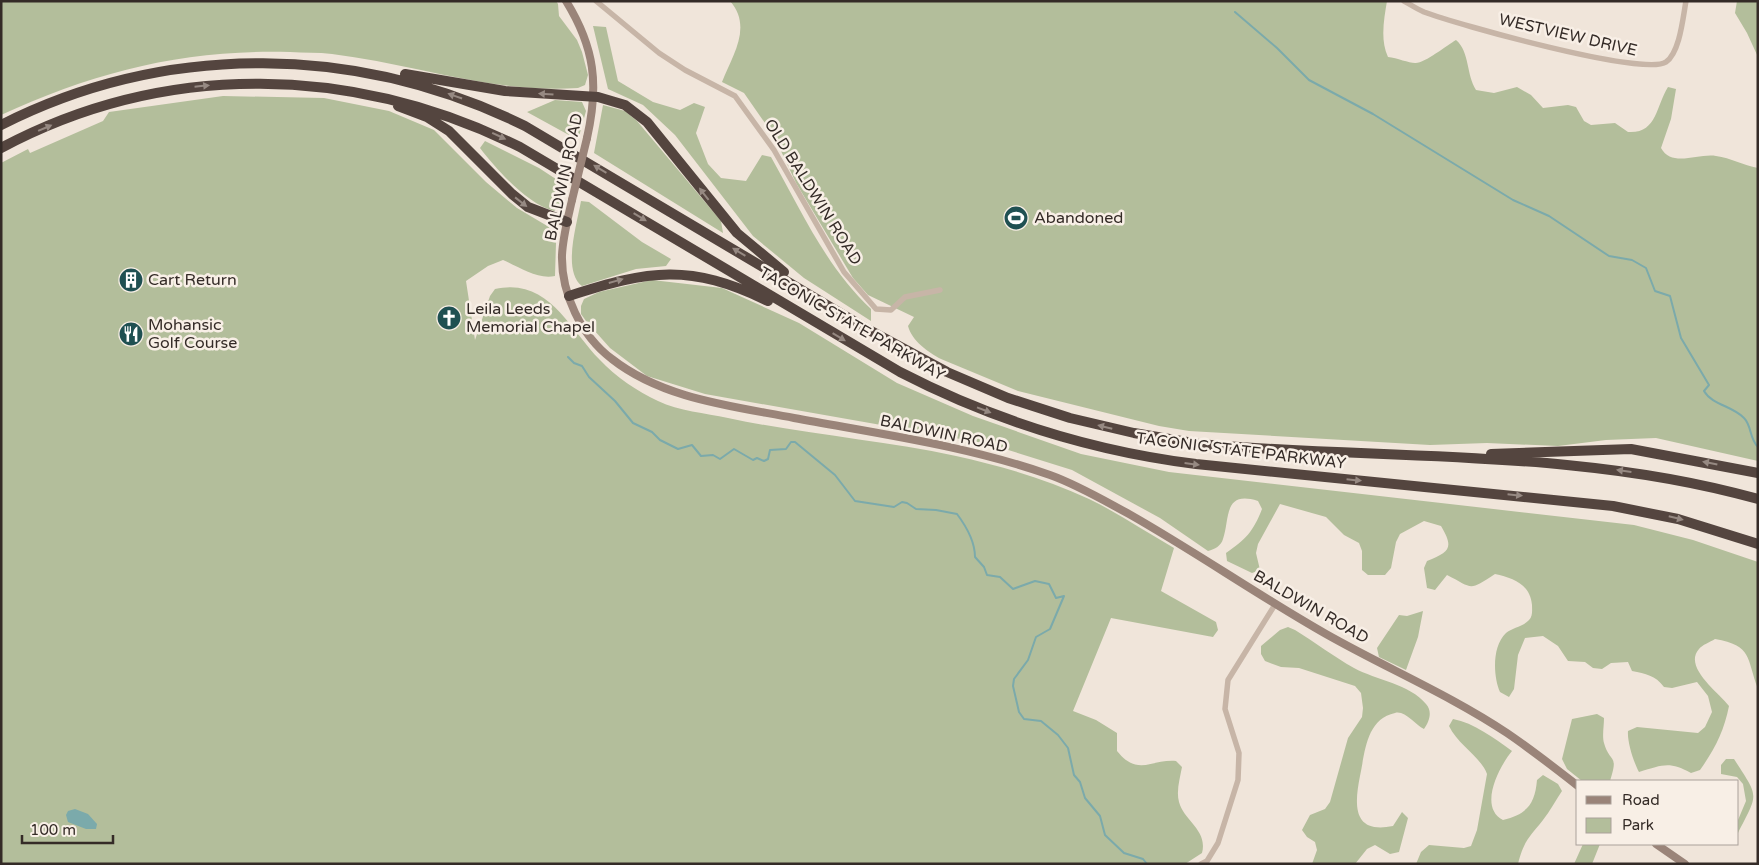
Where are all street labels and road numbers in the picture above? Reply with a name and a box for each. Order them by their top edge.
street label: WESTVIEW DRIVE [1497,9,1639,61]
street label: BALDWIN ROAD [541,111,587,243]
street label: OLD BALDWIN ROAD [760,115,866,269]
street label: TACONIC STATE PARKWAY [755,262,949,386]
street label: BALDWIN ROAD [878,411,1010,457]
street label: TACONIC STATE PARKWAY [1135,428,1347,474]
street label: BALDWIN ROAD [1250,566,1372,648]

